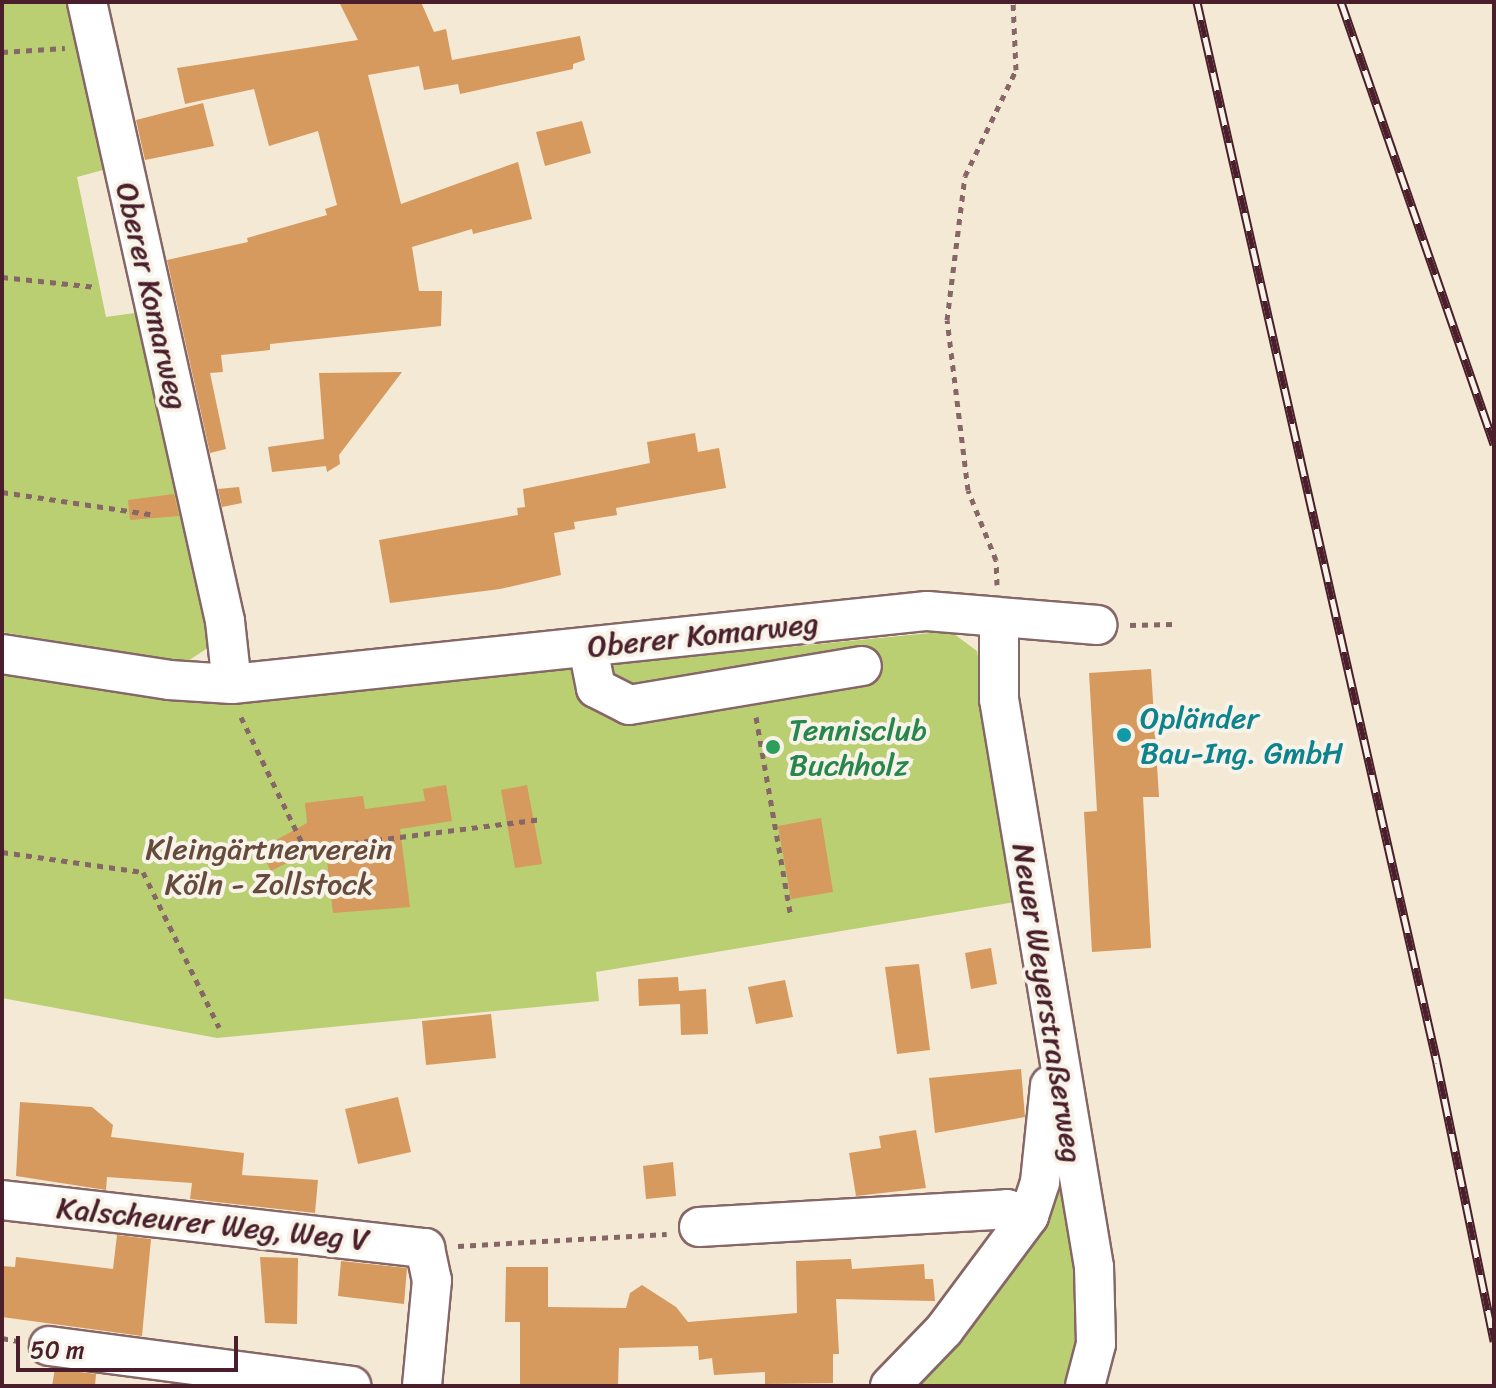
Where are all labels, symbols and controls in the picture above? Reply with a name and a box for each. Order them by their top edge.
street label: Oberer Komarweg [108,178,196,414]
street label: Oberer Komarweg [585,605,821,665]
place label: Opländer Bau-Ing. GmbH [1140,700,1343,770]
place label: Tennisclub Buchholz [789,712,927,782]
marker: Opländer Bau-Ing. GmbH [1115,726,1133,744]
marker: Tennisclub Buchholz [764,738,782,756]
park label: Kleingärtnerverein Köln - Zollstock [146,831,392,902]
street label: Neuer Weyerstraßerweg [1005,842,1091,1164]
street label: Kalscheurer Weg, Weg V [55,1190,371,1258]
scale bar [20,1320,242,1370]
text: 50 m [30,1329,85,1371]

